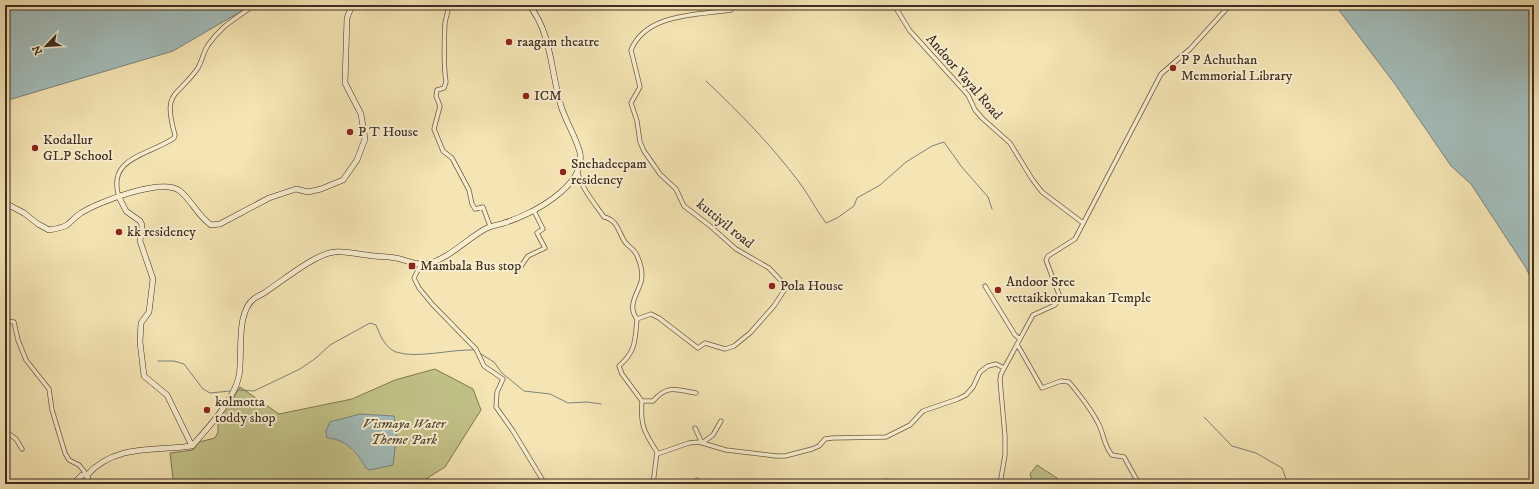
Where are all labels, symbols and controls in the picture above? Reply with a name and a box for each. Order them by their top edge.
north arrow [26,26,66,66]
street label: Andoor Vayal Road [922,30,1006,124]
place label: raagam theatre [517,33,600,51]
marker: raagam theatre [504,37,514,47]
text: N [30,43,46,57]
place label: P P Achuthan Memmorial Library [1181,51,1293,85]
marker: P P Achuthan Memmorial Library [1168,63,1178,73]
place label: ICM [534,87,562,105]
marker: ICM [521,91,531,101]
place label: P T House [358,123,419,141]
marker: P T House [345,127,355,137]
place label: Kodallur GLP School [43,131,113,165]
marker: Kodallur GLP School [30,143,40,153]
place label: Snehadeepam residency [571,155,647,189]
marker: Snehadeepam residency [558,167,568,177]
street label: kuttiyil road [693,195,757,253]
place label: kk residency [127,223,196,241]
marker: kk residency [114,227,124,237]
place label: Mambala Bus stop [420,257,521,275]
marker: Mambala Bus stop [407,261,417,271]
place label: Andoor Sree vettaikkorumakan Temple [1005,273,1151,307]
place label: Pola House [780,277,844,295]
marker: Pola House [767,281,777,291]
marker: Andoor Sree vettaikkorumakan Temple [993,285,1003,295]
place label: kolmotta toddy shop [215,393,276,427]
marker: kolmotta toddy shop [202,405,212,415]
park label: Vismaya Water Theme Park [362,415,447,449]

